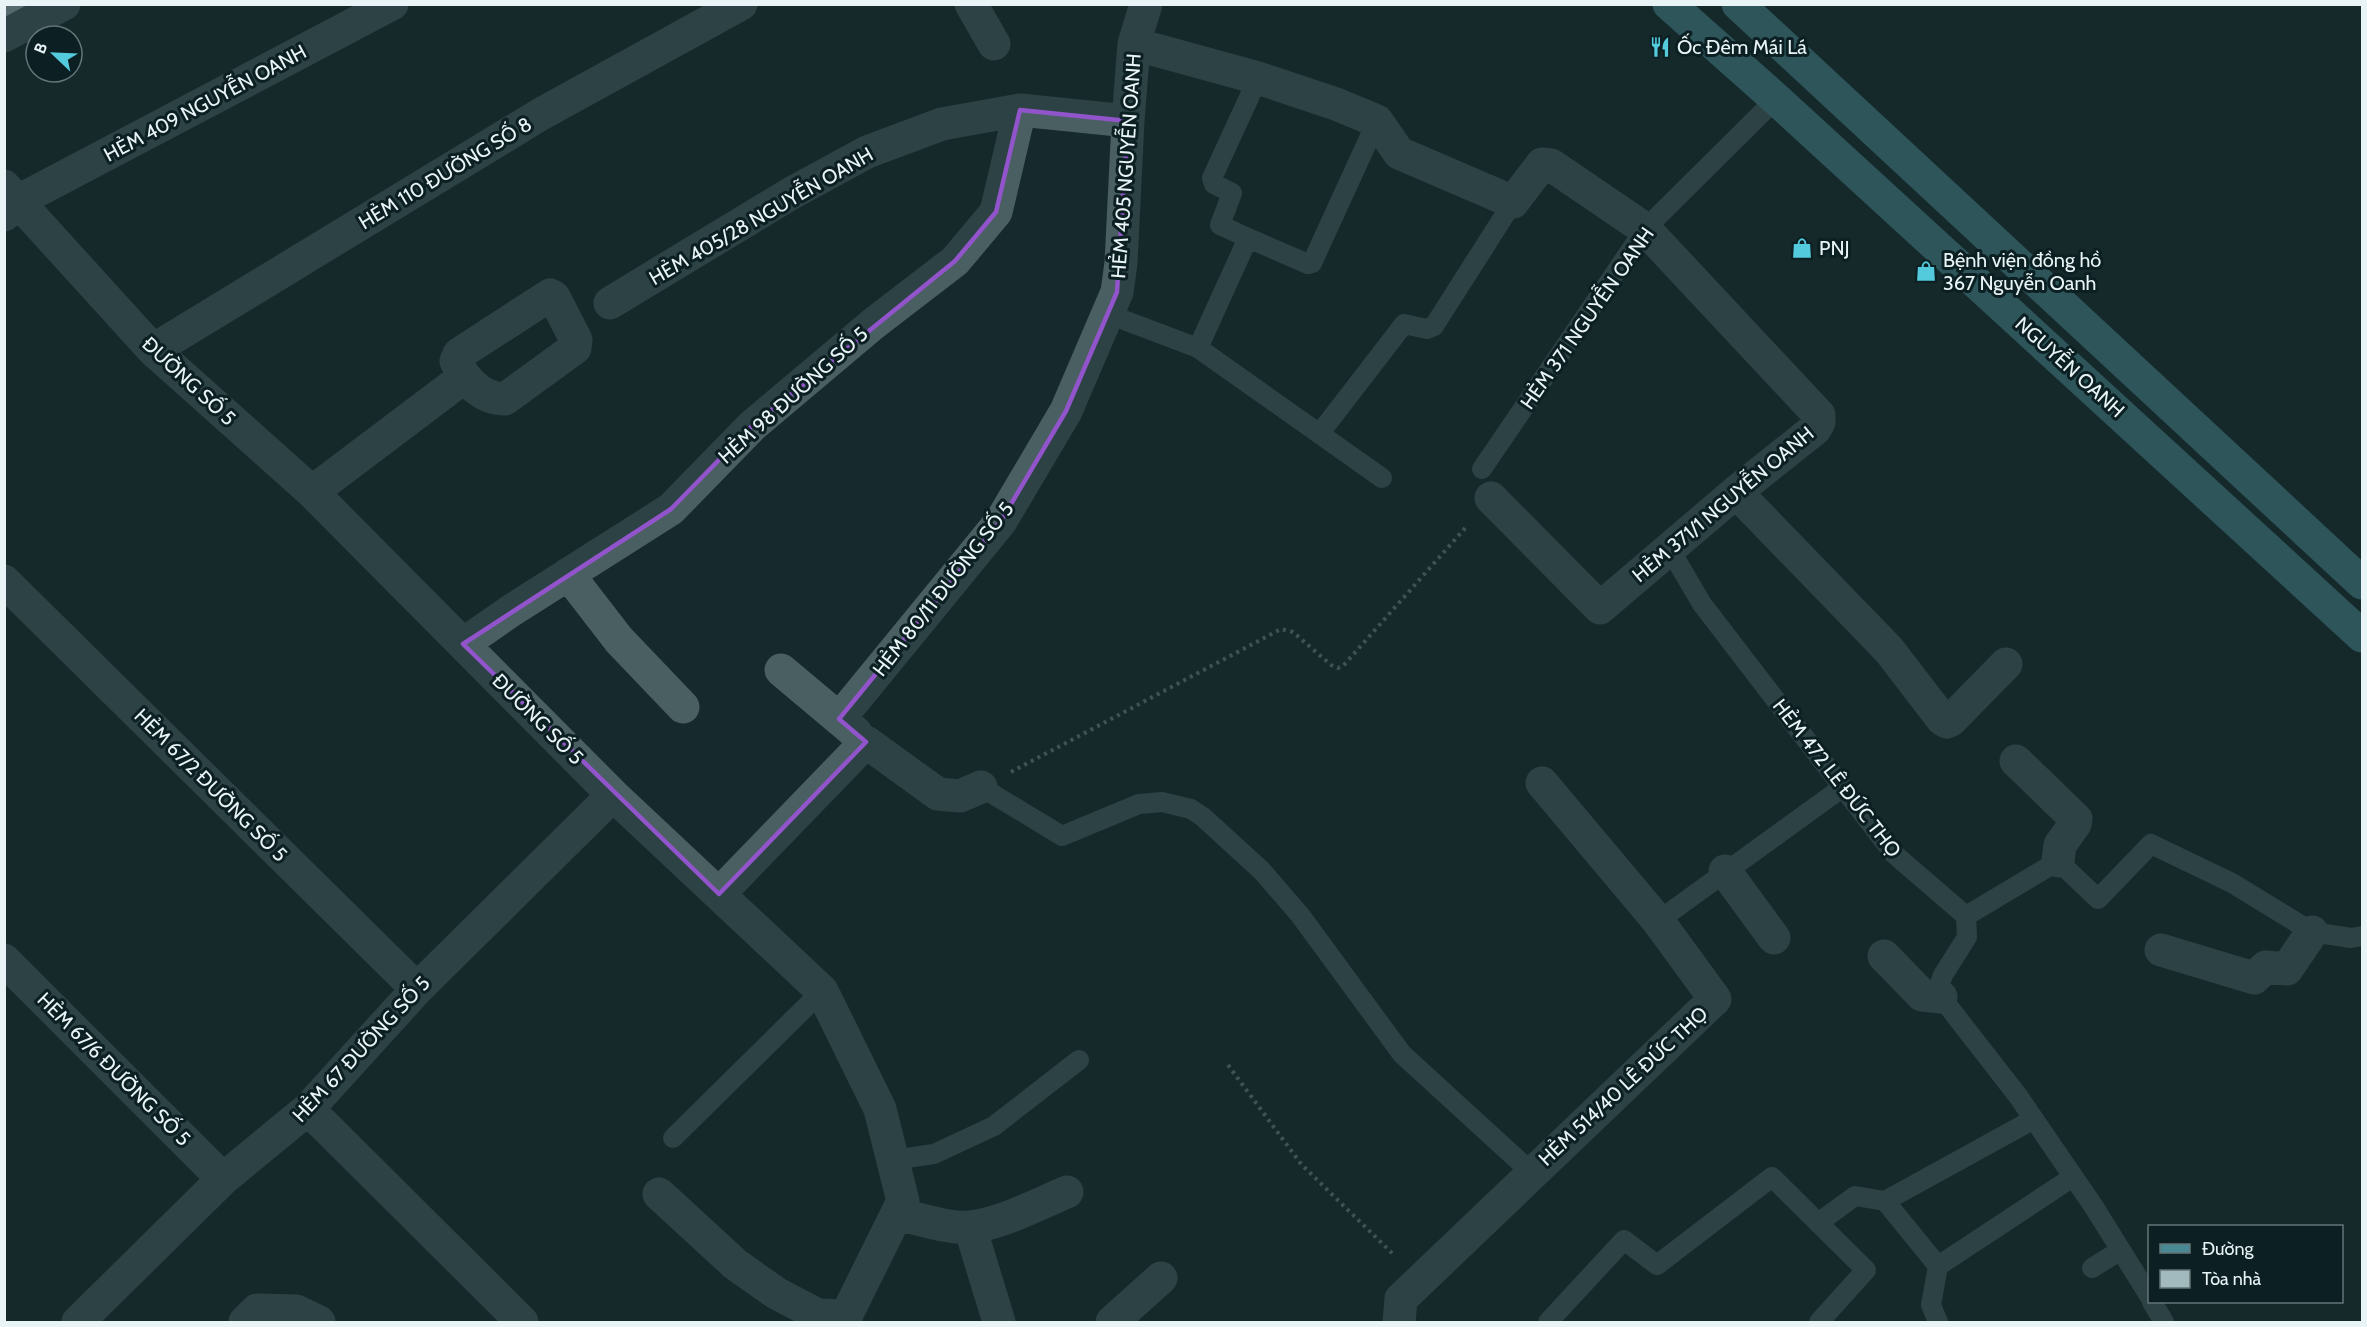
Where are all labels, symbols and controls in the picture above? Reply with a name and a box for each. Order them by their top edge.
north arrow [24,24,84,84]
place label: Ốc Đêm Mái Lá [1677,33,1807,59]
restaurant icon: Ốc Đêm Mái Lá [1648,35,1672,59]
street label: HẺM 409 NGUYỄN OANH [98,37,310,167]
text: B [30,40,51,57]
street label: HẺM 405 NGUYỄN OANH [1103,52,1146,279]
street label: HẺM 110 ĐƯỜNG SỐ 8 [353,110,536,234]
street label: HẺM 405/28 NGUYỄN OANH [643,139,877,290]
street label: HẺM 371 NGUYỄN OANH [1513,221,1659,414]
shop icon: PNJ [1790,236,1814,260]
place label: PNJ [1819,236,1850,260]
place label: Bệnh viện đồng hồ 367 Nguyễn Oanh [1943,248,2101,295]
shop icon: Bệnh viện đồng hồ 367 Nguyễn Oanh [1914,259,1938,283]
street label: NGUYỄN OANH [2010,309,2132,422]
street label: HẺM 98 ĐƯỜNG SỐ 5 [712,320,873,468]
street label: ĐƯỜNG SỐ 5 [137,330,242,430]
street label: HẺM 371/1 NGUYỄN OANH [1625,419,1819,587]
street label: HẺM 80/11 ĐƯỜNG SỐ 5 [866,496,1019,681]
street label: ĐƯỜNG SỐ 5 [487,667,590,770]
street label: HẺM 472 LÊ ĐỨC THỌ [1768,694,1906,862]
street label: HẺM 67/2 ĐƯỜNG SỐ 5 [130,702,294,866]
street label: HẺM 67 ĐƯỜNG SỐ 5 [286,970,435,1127]
street label: HẺM 67/6 ĐƯỜNG SỐ 5 [32,986,197,1151]
street label: HẺM 514/40 LÊ ĐỨC THỌ [1534,1001,1712,1171]
legend [2148,1225,2343,1303]
text: Đường [2202,1238,2255,1260]
text: Tòa nhà [2202,1268,2262,1290]

